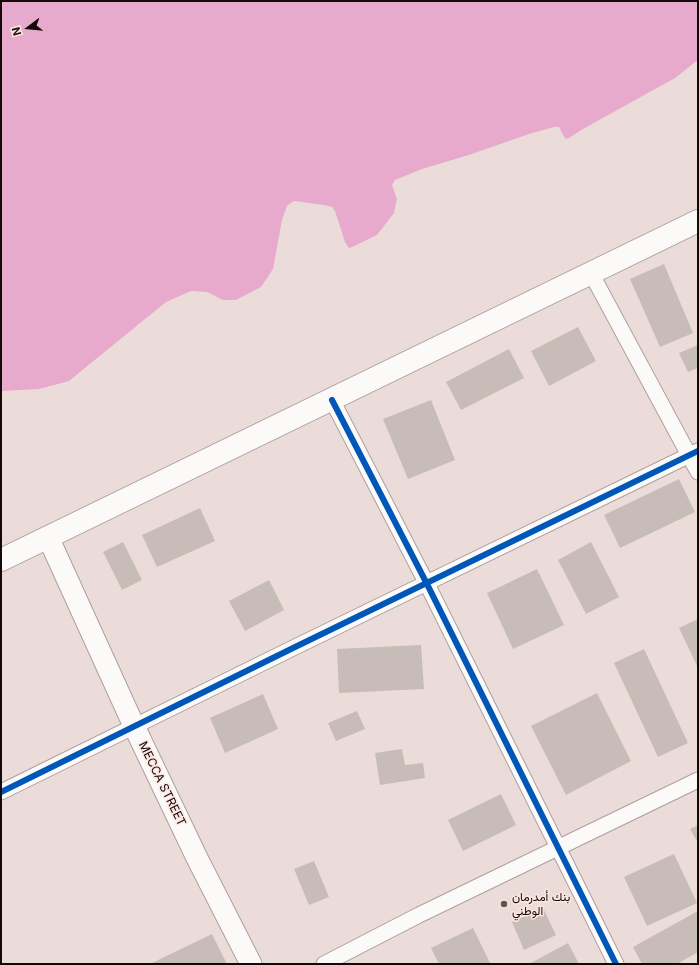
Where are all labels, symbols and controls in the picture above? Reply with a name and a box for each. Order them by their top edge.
north arrow [8,8,48,48]
text: N [9,25,24,37]
street label: MECCA STREET [135,739,189,829]
place label: بنك أمدرمان الوطني [512,890,570,918]
marker: بنك أمدرمان الوطني [499,899,509,909]

